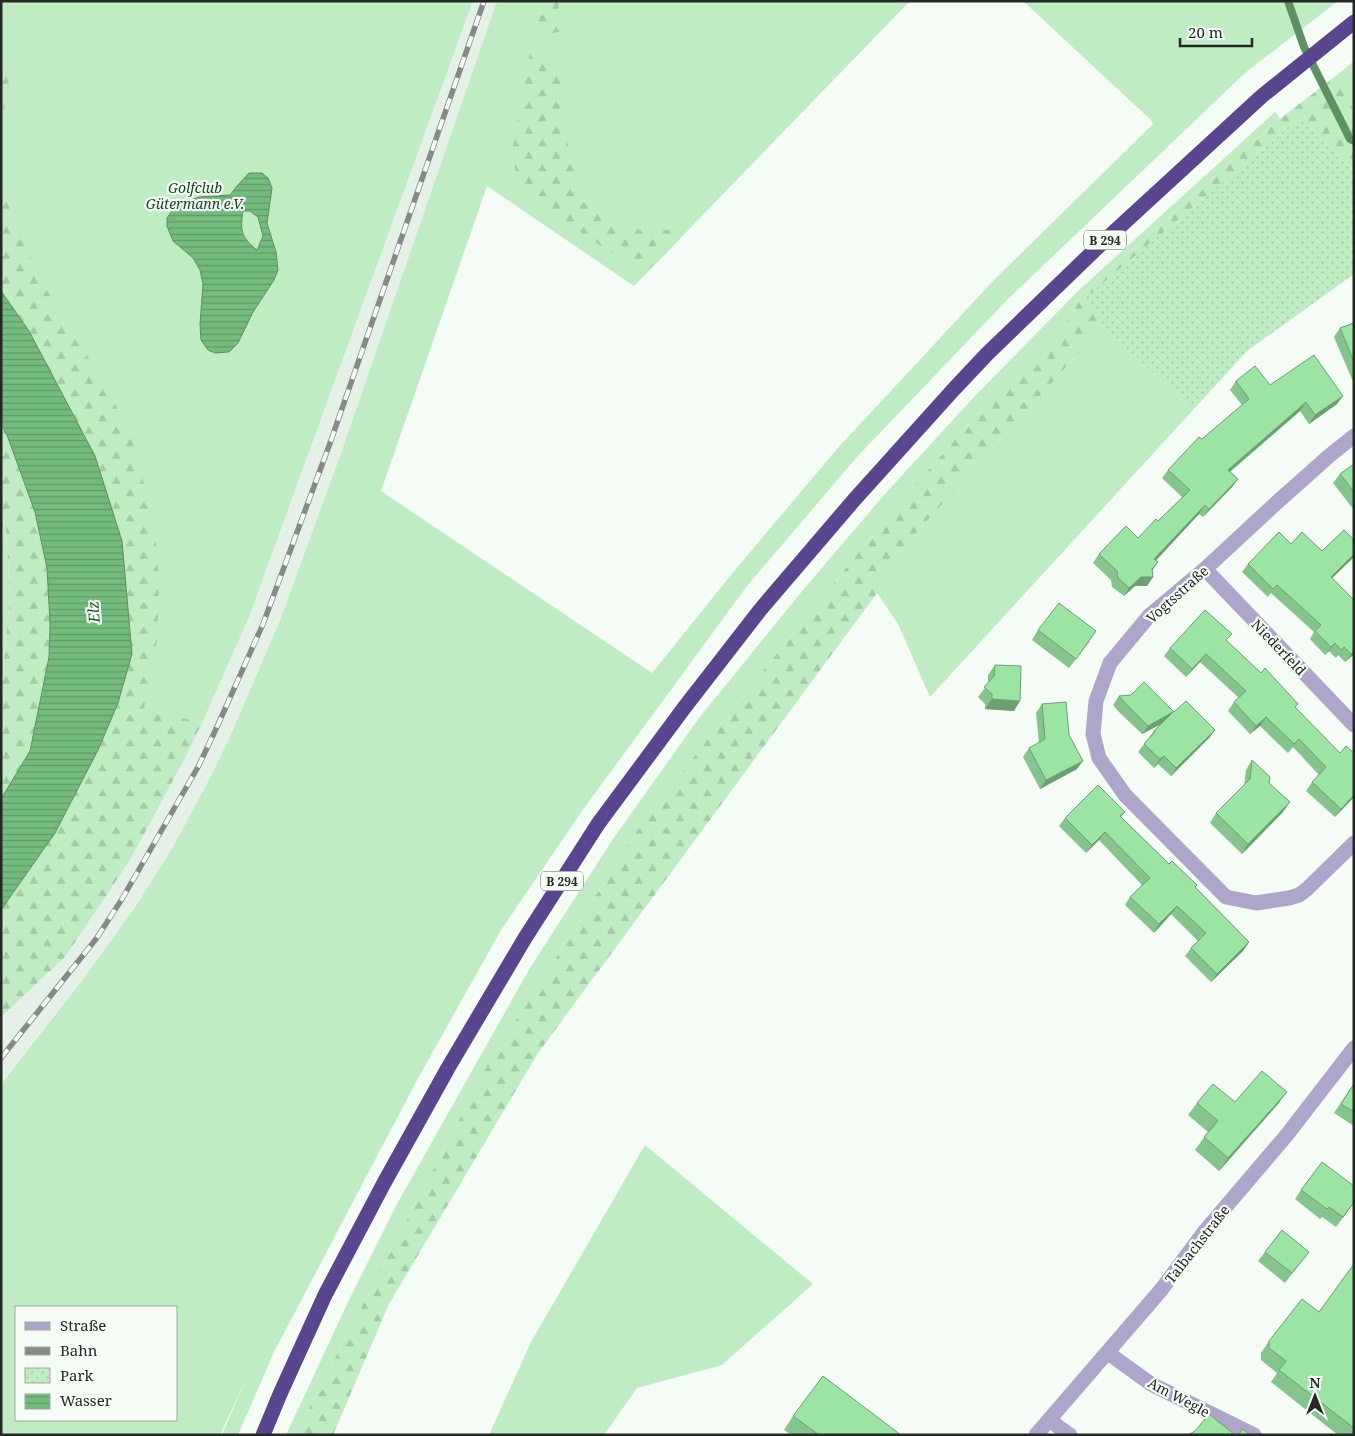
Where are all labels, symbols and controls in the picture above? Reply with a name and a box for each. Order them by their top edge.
scale bar [1180,15,1252,47]
text: 20 m [1188,22,1223,42]
park label: Golfclub Gütermann e.V. [146,178,244,213]
road number: B 294 [1084,230,1126,250]
street label: Vogtsstraße [1142,561,1212,627]
water label: Elz [82,600,104,624]
street label: Niederfeld [1248,615,1311,679]
road number: B 294 [541,871,583,890]
street label: Talbachstraße [1160,1201,1234,1287]
legend [15,1306,178,1421]
text: Straße [60,1315,106,1335]
text: Bahn [60,1340,98,1360]
text: Park [60,1365,94,1385]
north arrow [1290,1371,1340,1421]
street label: Am Wegle [1145,1373,1213,1421]
text: N [1309,1373,1321,1392]
text: Wasser [60,1390,112,1410]

